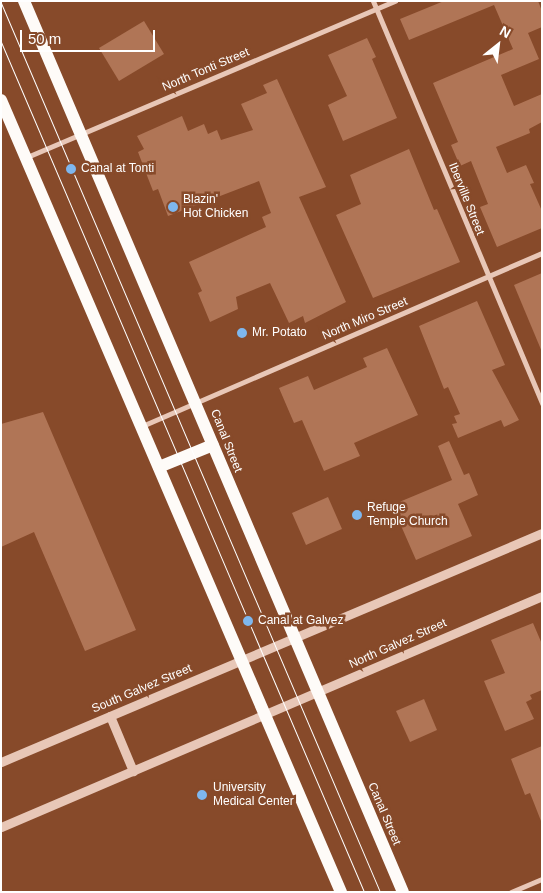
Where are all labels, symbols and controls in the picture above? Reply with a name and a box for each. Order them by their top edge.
scale bar [22,20,158,52]
north arrow [473,20,523,70]
text: N [497,22,514,41]
text: 50 m [28,30,61,47]
street label: North Tonti Street [160,45,252,95]
street label: Iberville Street [445,161,487,237]
place label: Canal at Tonti [81,162,154,176]
marker: Canal at Tonti [65,163,77,175]
place label: Blazin' Hot Chicken [183,193,248,221]
marker: Blazin' Hot Chicken [167,201,179,213]
street label: North Miro Street [320,295,410,343]
place label: Mr. Potato [252,326,307,340]
marker: Mr. Potato [236,327,248,339]
street label: Canal Street [207,407,245,475]
place label: Refuge Temple Church [367,501,448,529]
marker: Refuge Temple Church [351,509,363,521]
place label: Canal at Galvez [258,614,343,628]
marker: Canal at Galvez [242,615,254,627]
street label: North Galvez Street [347,616,449,672]
street label: South Galvez Street [90,661,194,717]
street label: Canal Street [364,780,404,848]
place label: University Medical Center [213,781,294,809]
marker: University Medical Center [195,788,209,802]

